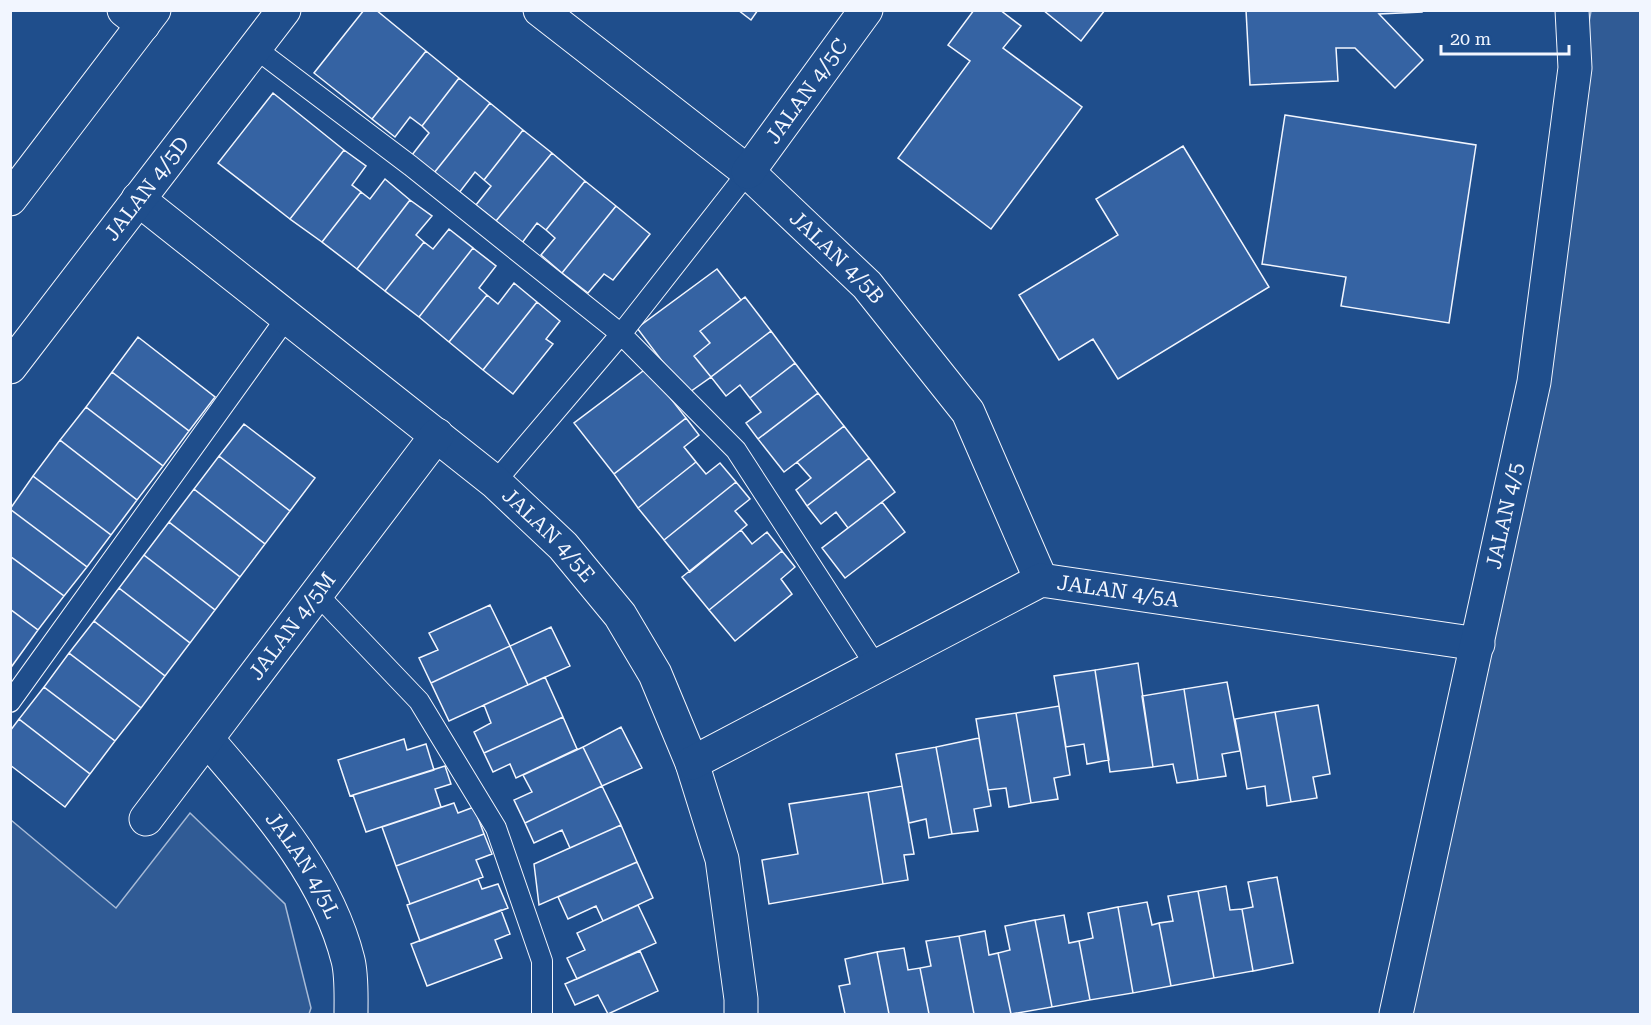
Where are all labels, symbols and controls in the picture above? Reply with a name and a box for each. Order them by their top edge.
scale bar [1441,18,1568,56]
text: 20 m [1450,28,1491,49]
street label: JALAN 4/5C [761,34,853,148]
street label: JALAN 4/5D [100,132,194,245]
street label: JALAN 4/5B [785,206,889,308]
street label: JALAN 4/5 [1482,460,1528,571]
street label: JALAN 4/5E [497,483,600,587]
street label: JALAN 4/5M [244,568,340,685]
street label: JALAN 4/5A [1056,571,1181,612]
street label: JALAN 4/5L [261,807,345,922]

